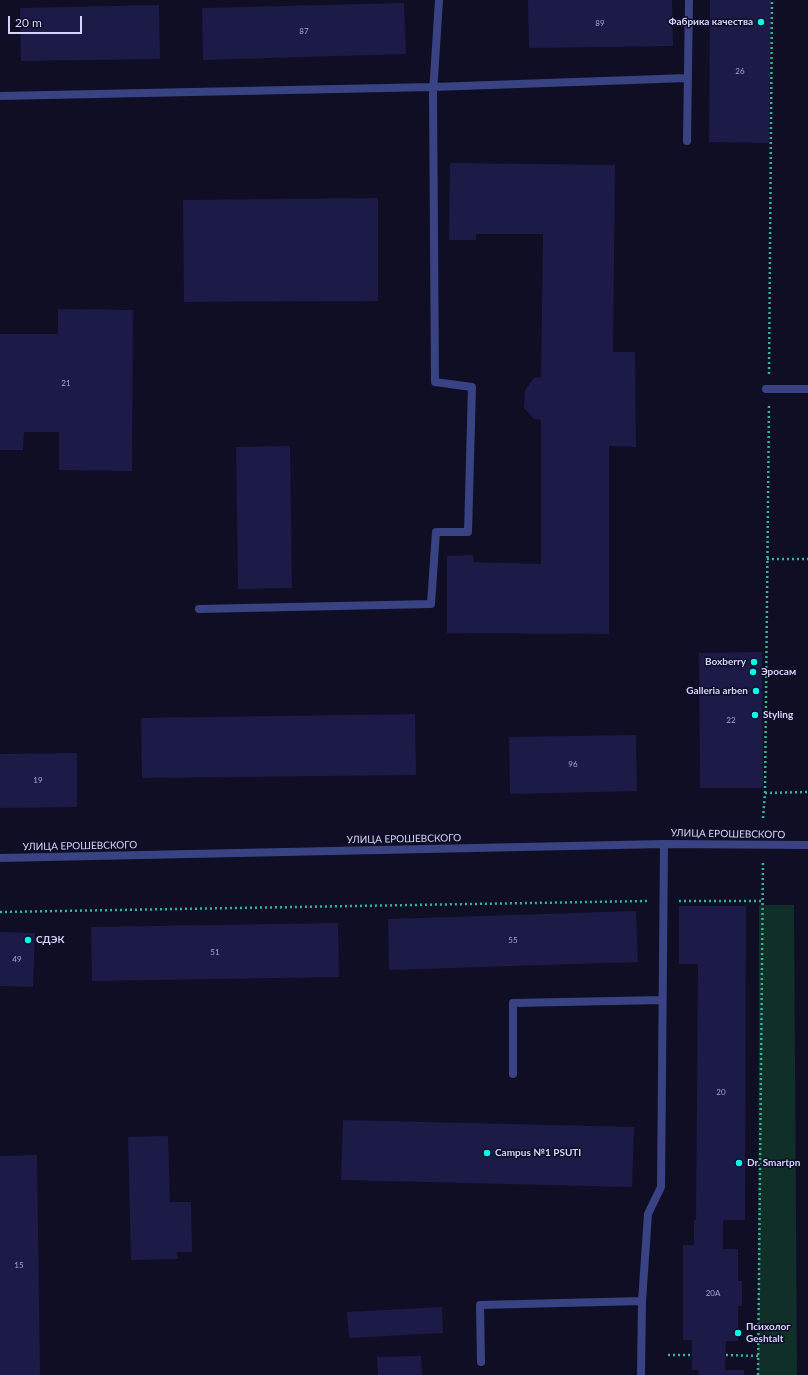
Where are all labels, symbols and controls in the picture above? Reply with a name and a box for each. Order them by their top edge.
scale bar [10,8,84,34]
text: 20 m [15,15,42,30]
place label: Фабрика качества [669,16,753,28]
marker: Фабрика качества [756,17,766,27]
house number: 89 [595,18,605,28]
house number: 87 [299,26,309,36]
house number: 26 [735,66,745,76]
house number: 21 [61,378,71,388]
place label: Boxberry [705,656,746,668]
marker: Boxberry [749,657,759,667]
place label: Эросам [761,666,796,678]
marker: Эросам [748,667,758,677]
place label: Galleria arben [686,685,748,697]
marker: Galleria arben [751,686,761,696]
place label: Styling [763,709,793,721]
marker: Styling [750,710,760,720]
house number: 22 [726,715,736,725]
house number: 96 [568,759,578,769]
house number: 19 [33,775,43,785]
street label: УЛИЦА ЕРОШЕВСКОГО [671,827,785,841]
street label: УЛИЦА ЕРОШЕВСКОГО [347,832,461,846]
street label: УЛИЦА ЕРОШЕВСКОГО [23,839,137,853]
place label: СДЭК [36,934,64,946]
marker: СДЭК [23,935,33,945]
house number: 55 [508,935,518,945]
house number: 51 [210,947,220,957]
house number: 49 [12,954,22,964]
house number: 20 [716,1087,726,1097]
place label: Campus №1 PSUTI [495,1147,581,1159]
marker: Campus №1 PSUTI [482,1148,492,1158]
place label: Dr. Smartpn [747,1157,800,1169]
marker: Dr. Smartpn [734,1158,744,1168]
house number: 15 [14,1260,24,1270]
house number: 20А [706,1288,720,1298]
place label: Психолог Geshtalt [746,1321,790,1344]
marker: Психолог Geshtalt [733,1328,743,1338]

